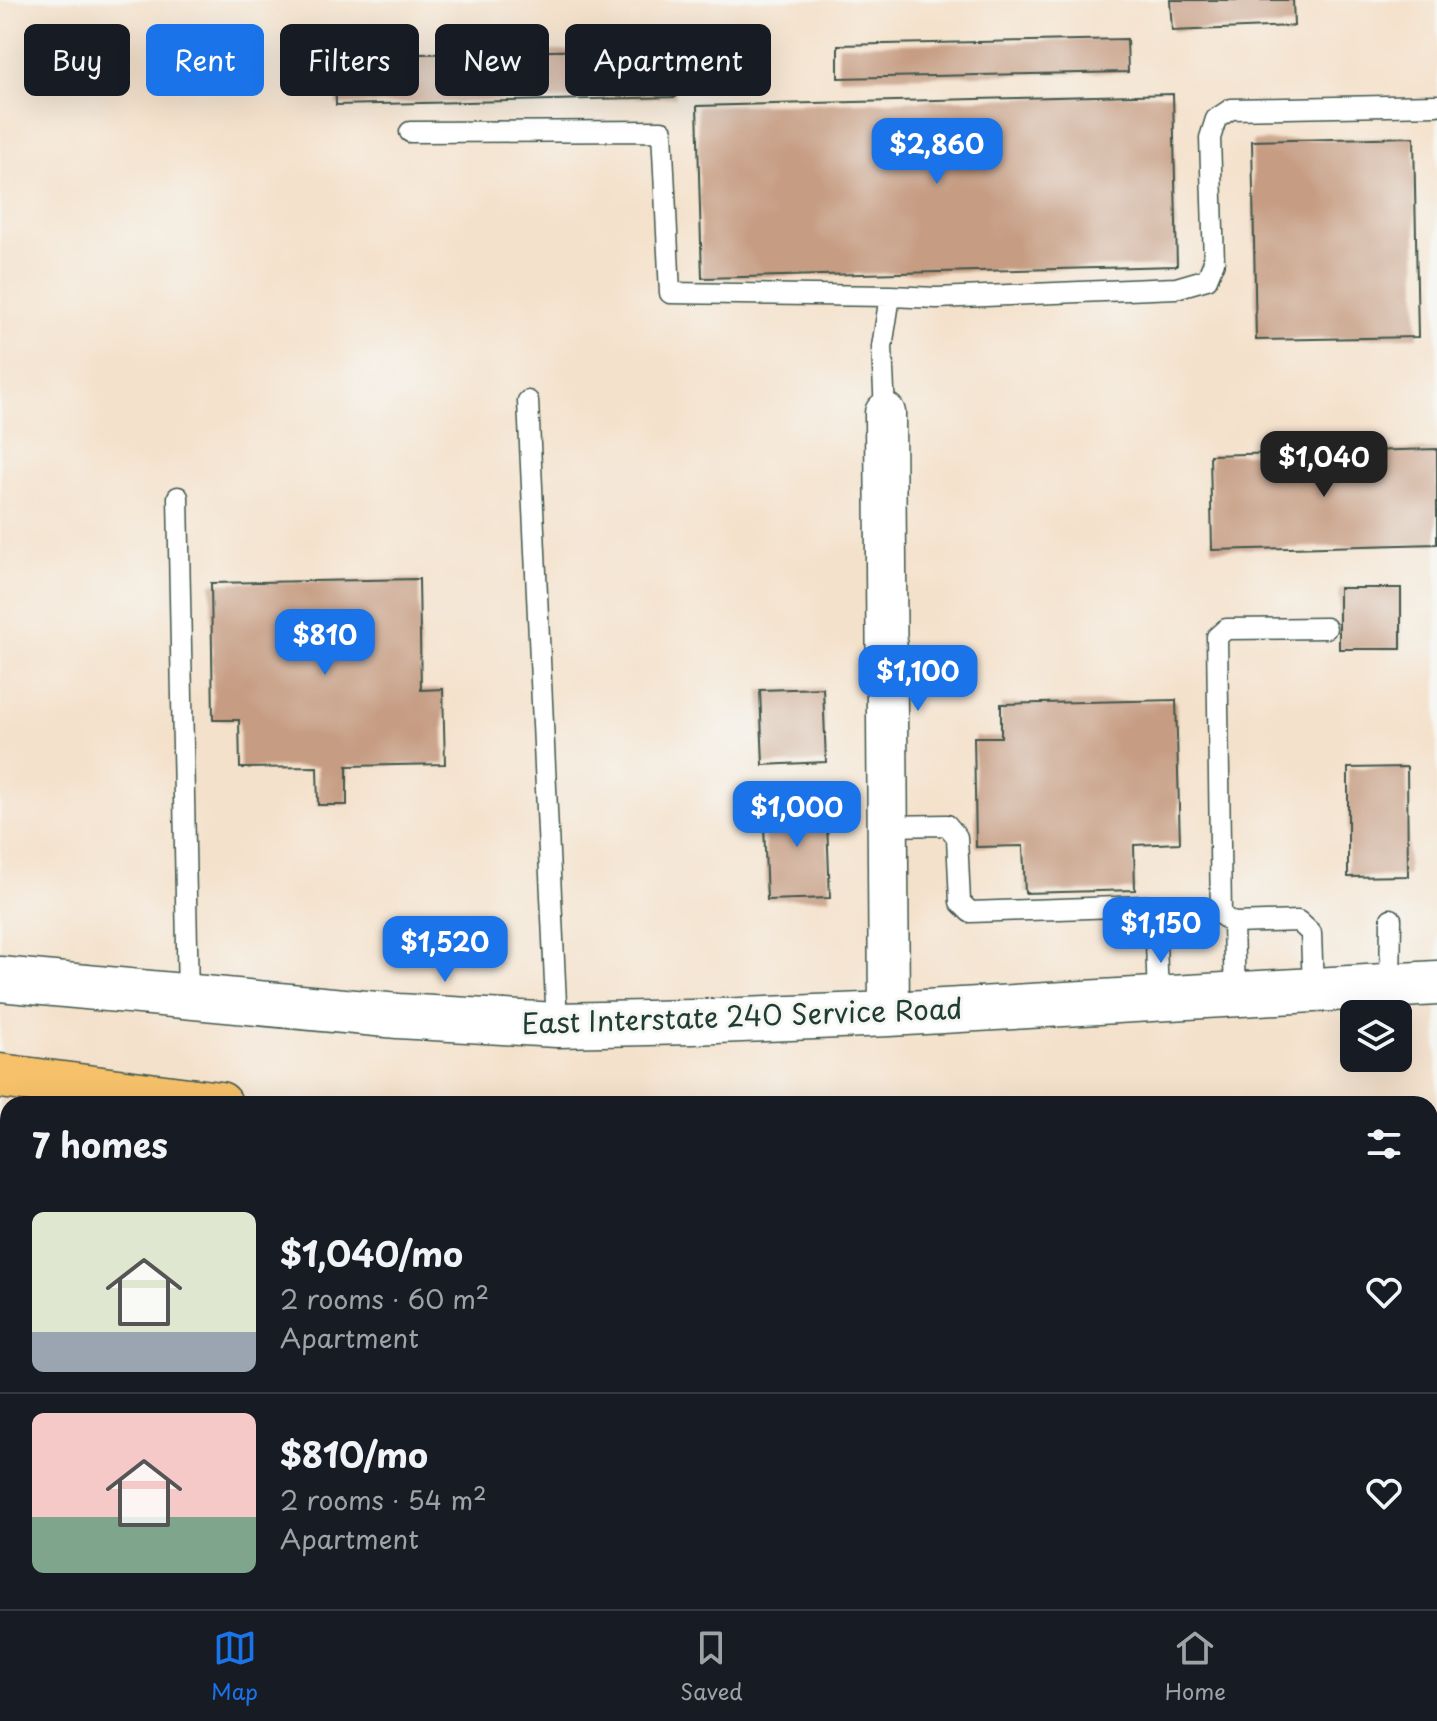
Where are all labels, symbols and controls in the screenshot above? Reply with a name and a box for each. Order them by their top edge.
chip: Buy [24,24,130,96]
chip: Rent [146,24,264,96]
chip: Filters [280,24,419,96]
chip: New [435,24,549,96]
chip: Apartment [565,24,771,96]
pin: $2,860 [872,118,1002,186]
text: $2,860 [890,124,984,163]
pin: $1,040 [1259,431,1389,499]
text: $1,040 [1278,437,1370,476]
pin: $810 [278,609,372,677]
text: $810 [293,615,357,654]
pin: $1,100 [853,645,983,713]
text: $1,100 [876,651,960,690]
pin: $1,000 [732,781,862,849]
text: $1,000 [751,787,843,826]
pin: $1,150 [1096,897,1226,965]
text: $1,150 [1121,903,1201,942]
pin: $1,520 [380,916,510,984]
text: $1,520 [401,922,489,961]
street label: East Interstate 240 Service Road [521,986,963,1044]
map controls [1340,1000,1412,1072]
button: layers [1340,1000,1412,1072]
text: 7 homes [32,1118,168,1170]
icon: filters [1362,1122,1406,1166]
text: $1,040/mo [280,1227,463,1279]
icon: home [96,1244,192,1340]
icon: heart [1362,1270,1406,1314]
text: 2 rooms · 60 m² [280,1279,489,1318]
text: Apartment [280,1318,419,1357]
text: $810/mo [280,1428,428,1480]
icon: home [96,1445,192,1541]
icon: heart [1362,1471,1406,1515]
text: 2 rooms · 54 m² [280,1480,487,1519]
text: Apartment [280,1519,419,1558]
tab: Map [211,1626,258,1707]
tab: Saved [680,1626,743,1707]
tab: Home [1165,1626,1226,1707]

